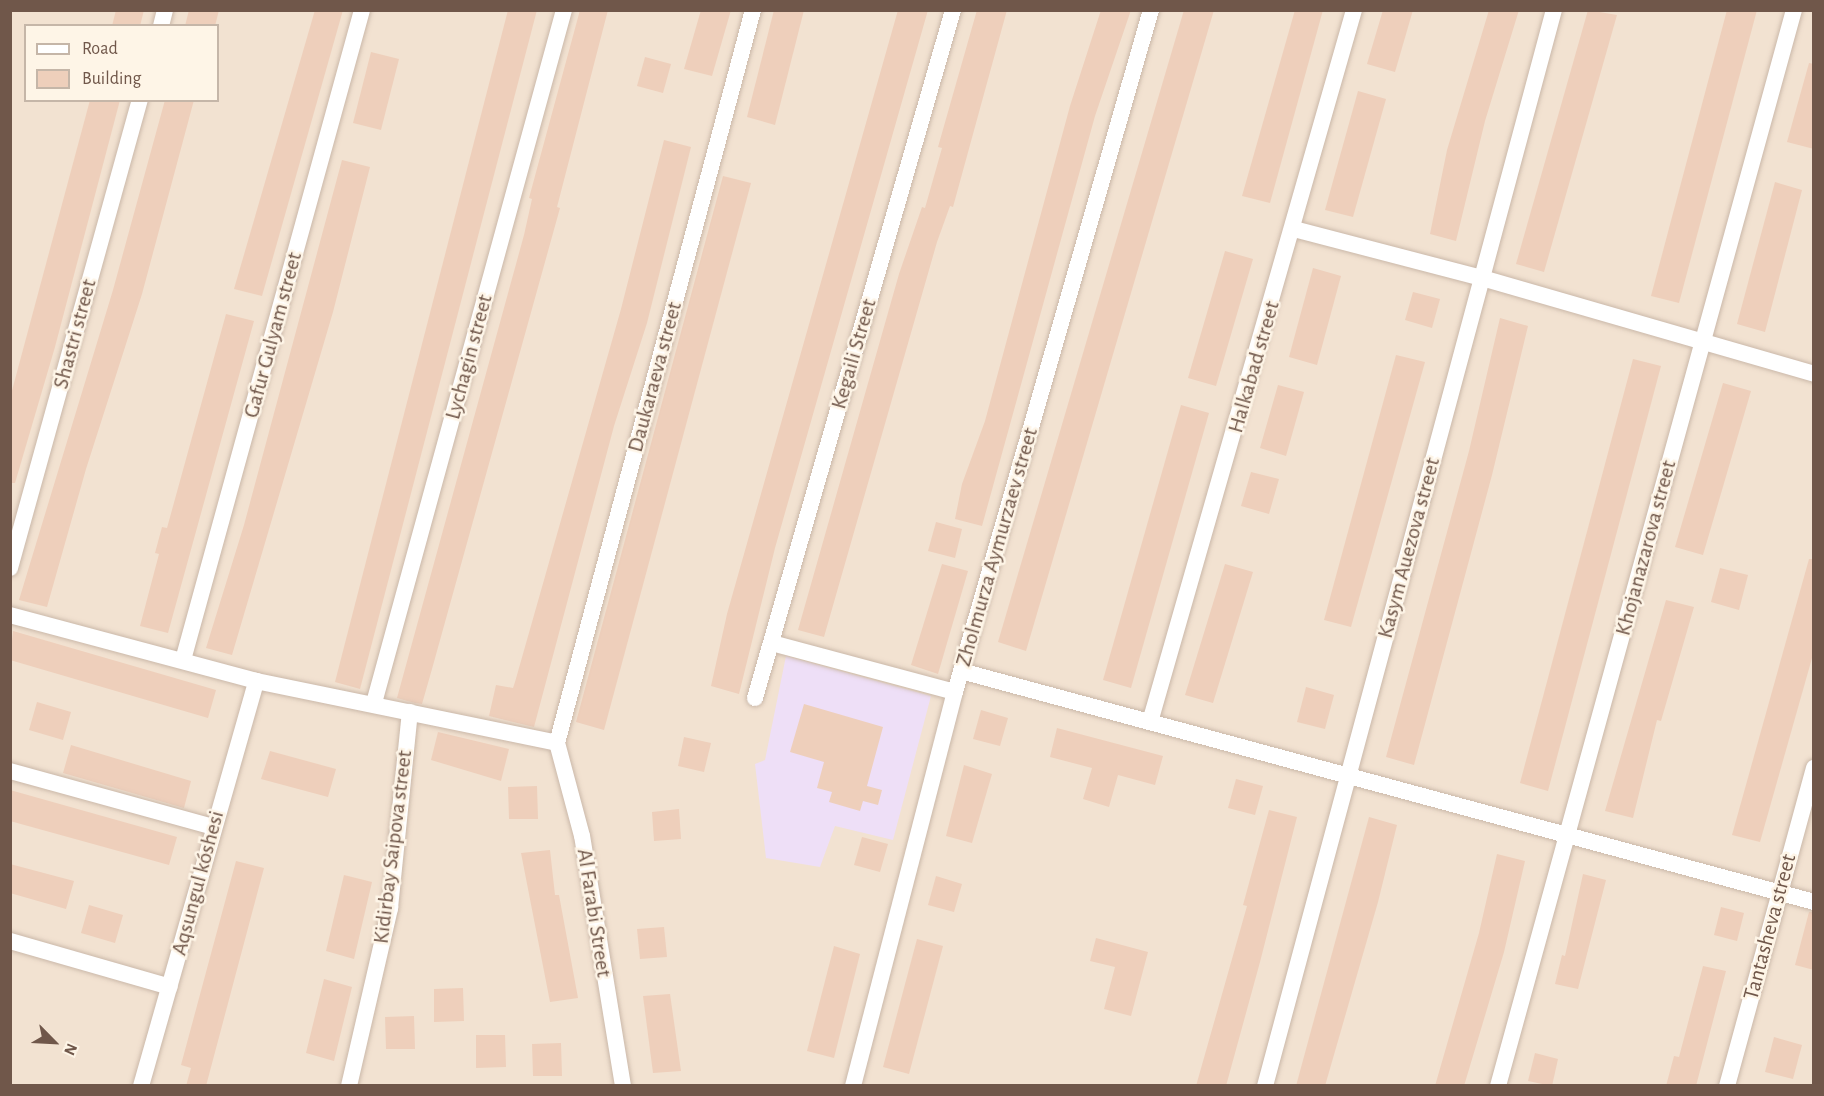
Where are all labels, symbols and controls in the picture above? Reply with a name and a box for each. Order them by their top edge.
legend [24,24,219,102]
text: Road [82,40,118,58]
text: Building [82,70,141,88]
street label: Gafur Gulyam street [238,249,308,421]
street label: Shastri street [48,276,102,392]
street label: Lychagin street [440,292,498,422]
street label: Kegaili Street [826,296,882,412]
street label: Halkabad street [1223,298,1285,436]
street label: Daukaraeva street [622,299,688,455]
street label: Zholmurza Aymurzaev street [950,425,1044,669]
street label: Kasym Auezova street [1372,455,1446,641]
street label: Khojanazarova street [1610,457,1682,639]
street label: Kidirbay Saipova street [368,749,418,945]
street label: Aqsungul kóshesi [166,808,230,958]
street label: Al Farabi Street [571,847,617,979]
street label: Tantasheva street [1738,851,1802,1003]
north arrow [24,1012,84,1072]
text: N [61,1041,80,1058]

